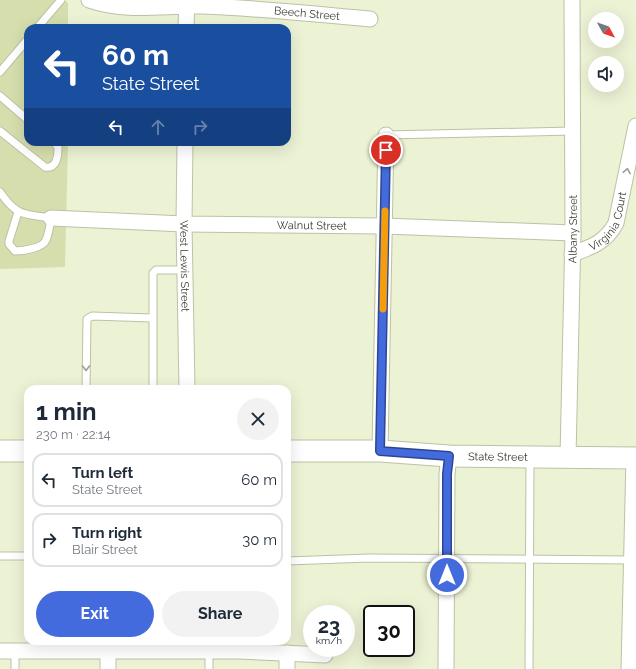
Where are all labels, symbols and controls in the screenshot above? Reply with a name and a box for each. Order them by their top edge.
street label: Beech Street [273,4,341,23]
north arrow [588,12,624,48]
map controls [588,12,624,92]
text: 60 m [102,39,169,72]
icon: left [36,40,88,92]
button: sound [588,56,624,92]
text: State Street [102,73,199,94]
icon: left [105,116,127,138]
icon: ahead [147,116,169,138]
icon: right [189,116,211,138]
pin [369,133,403,167]
icon: arrive [375,139,397,161]
one-way arrow [623,168,631,174]
street label: Virginia Court [587,190,629,253]
street label: Albany Street [566,194,580,263]
street label: Walnut Street [277,218,347,232]
street label: West Lewis Street [177,220,192,312]
one-way arrow [82,365,90,371]
text: 1 min [36,397,97,426]
button: close [237,398,279,440]
text: 230 m · 22:14 [36,427,111,442]
street label: State Street [468,450,528,463]
text: Turn left [72,464,133,482]
icon: left [38,469,60,491]
text: 60 m [241,471,277,489]
text: State Street [72,482,142,497]
text: Turn right [72,524,142,542]
icon: right [38,529,60,551]
text: 30 m [242,531,277,549]
text: Blair Street [72,542,138,557]
position arrow [426,554,468,596]
button: Exit [36,591,154,637]
button: Share [162,591,279,637]
speed limit sign: 30 [363,605,415,657]
text: 23 [318,614,340,638]
text: km/h [316,635,342,646]

